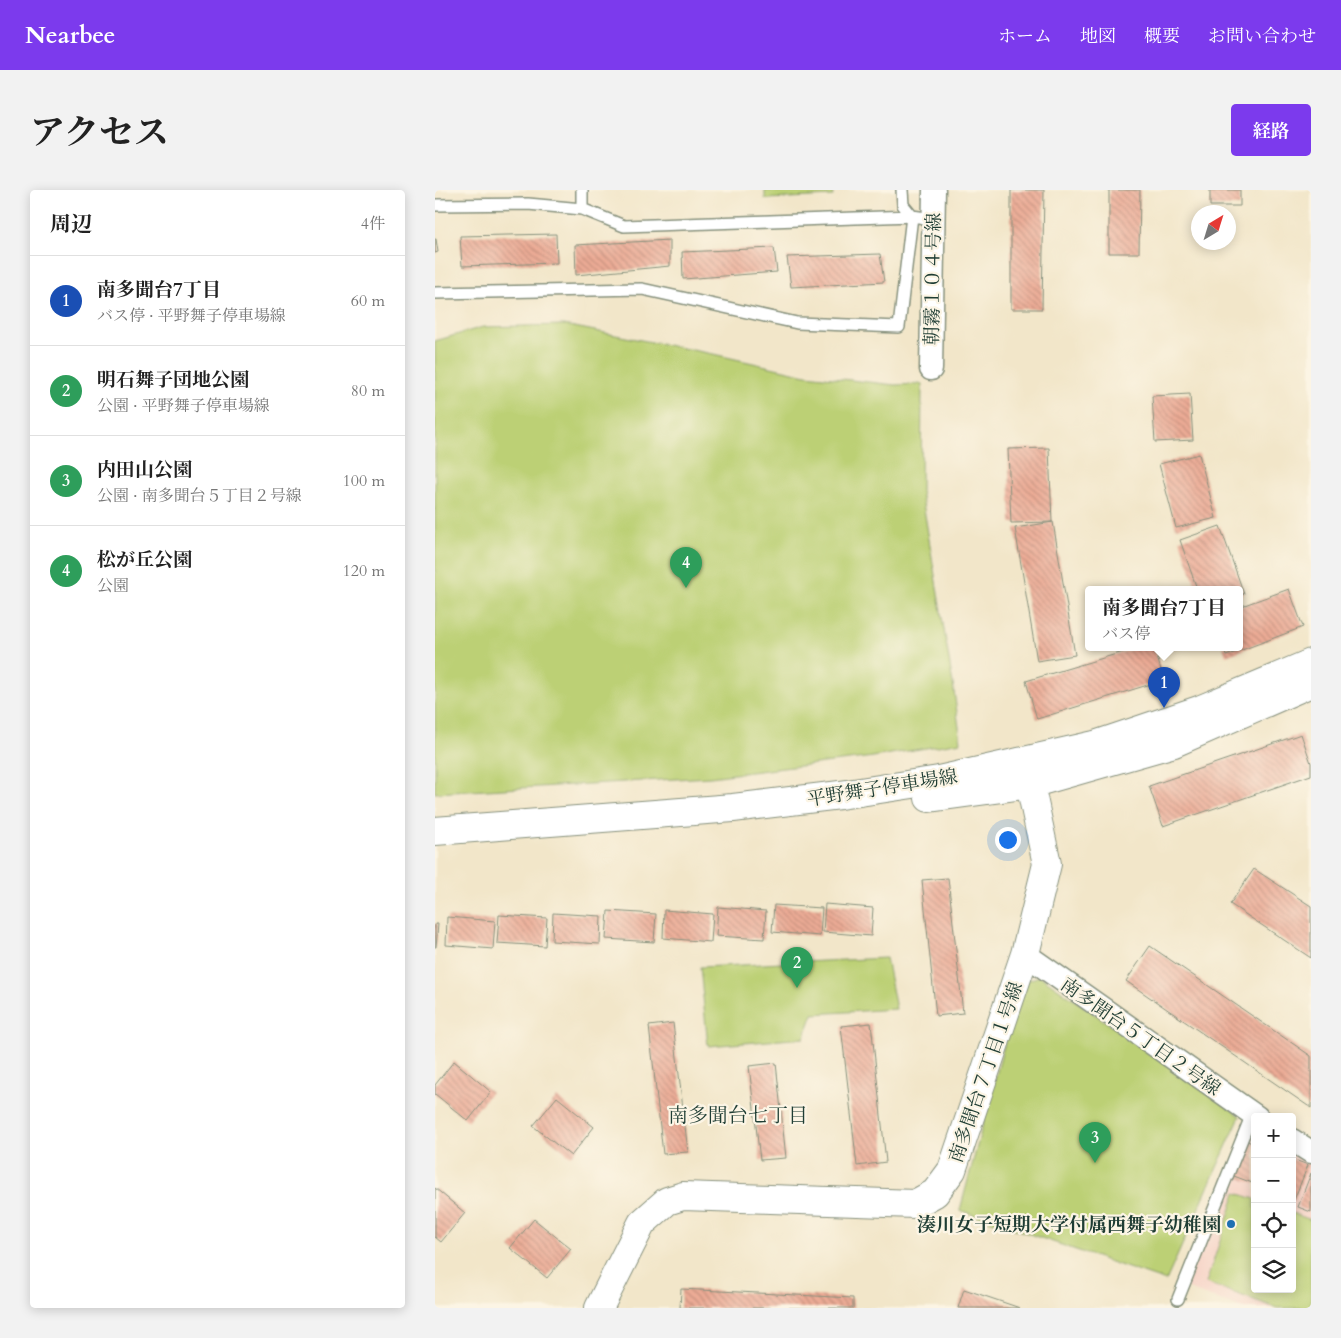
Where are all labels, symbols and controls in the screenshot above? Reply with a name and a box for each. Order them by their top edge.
text: Nearbee [25,19,115,52]
text: ホーム [998,24,1052,49]
text: 地図 [1080,24,1116,49]
text: 概要 [1144,24,1180,49]
text: お問い合わせ [1208,24,1316,49]
button: 経路 [1231,104,1311,156]
text: アクセス [30,109,169,157]
north arrow [1191,205,1236,250]
text: 周辺 [50,210,92,239]
street label: 朝霧１０４号線 [919,212,947,346]
text: 4件 [361,213,385,235]
text: 南多聞台7丁目 [97,277,221,303]
text: 1 [62,290,70,312]
text: 60 m [351,290,385,312]
text: バス停 · 平野舞子停車場線 [97,305,286,327]
text: 明石舞子団地公園 [97,367,249,393]
text: 2 [62,380,70,402]
text: 80 m [351,380,385,402]
text: 公園 · 平野舞子停車場線 [97,395,270,417]
text: 内田山公園 [97,457,192,483]
text: 3 [62,470,70,492]
text: 100 m [343,470,385,492]
text: 公園 · 南多聞台５丁目２号線 [97,485,302,507]
text: 松が丘公園 [97,547,192,573]
pin: 4 [670,547,702,588]
text: 4 [62,560,70,582]
text: 120 m [343,560,385,582]
text: 公園 [97,575,129,597]
popup [1085,586,1243,651]
text: 南多聞台7丁目 [1102,595,1226,621]
text: バス停 [1102,623,1150,645]
pin: 1 [1148,667,1180,708]
street label: 平野舞子停車場線 [805,763,959,813]
your location [995,827,1021,853]
pin: 2 [781,947,813,988]
street label: 南多聞台５丁目２号線 [1055,972,1226,1102]
street label: 南多聞台７丁目１号線 [943,978,1029,1166]
district label: 南多聞台七丁目 [668,1102,808,1129]
map controls [1251,1113,1296,1293]
button: + [1251,1113,1296,1158]
pin: 3 [1079,1122,1111,1163]
button: − [1251,1158,1296,1203]
button: locate [1251,1203,1296,1248]
place label: 湊川女子短期大学付属西舞子幼稚園 [917,1212,1221,1238]
marker: 湊川女子短期大学付属西舞子幼稚園 [1225,1218,1237,1230]
button: layers [1251,1248,1296,1293]

